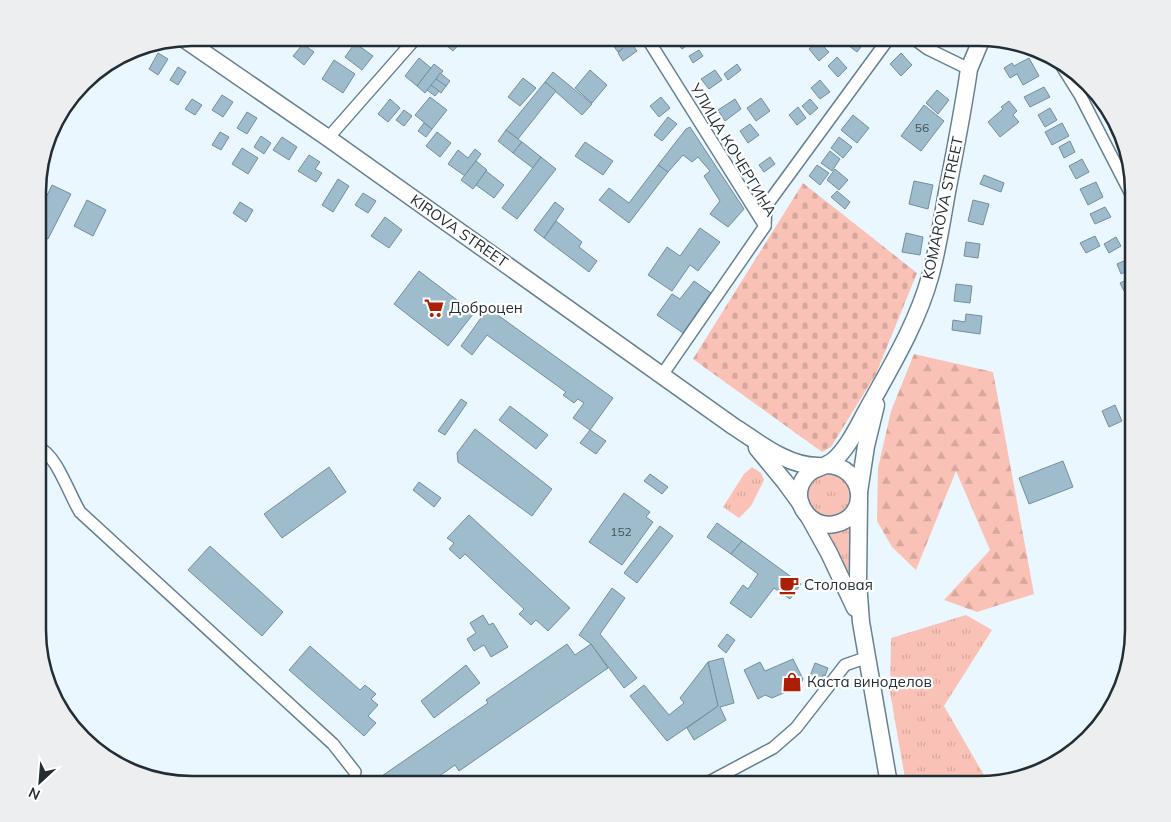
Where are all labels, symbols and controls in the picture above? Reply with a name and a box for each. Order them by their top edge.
street label: УЛИЦА КОЧЕРГИНА [686,79,781,220]
house number: 56 [915,120,929,135]
street label: KOMAROVA STREET [918,135,967,281]
street label: KIROVA STREET [407,190,512,271]
supermarket icon: Доброцен [423,297,445,319]
place label: Доброцен [449,298,523,317]
house number: 152 [610,524,632,539]
cafe icon: Столовая [778,574,800,596]
place label: Столовая [804,575,873,594]
shop icon: Каста виноделов [781,671,803,693]
place label: Каста виноделов [807,672,932,691]
north arrow [15,757,65,807]
text: N [26,783,43,804]

